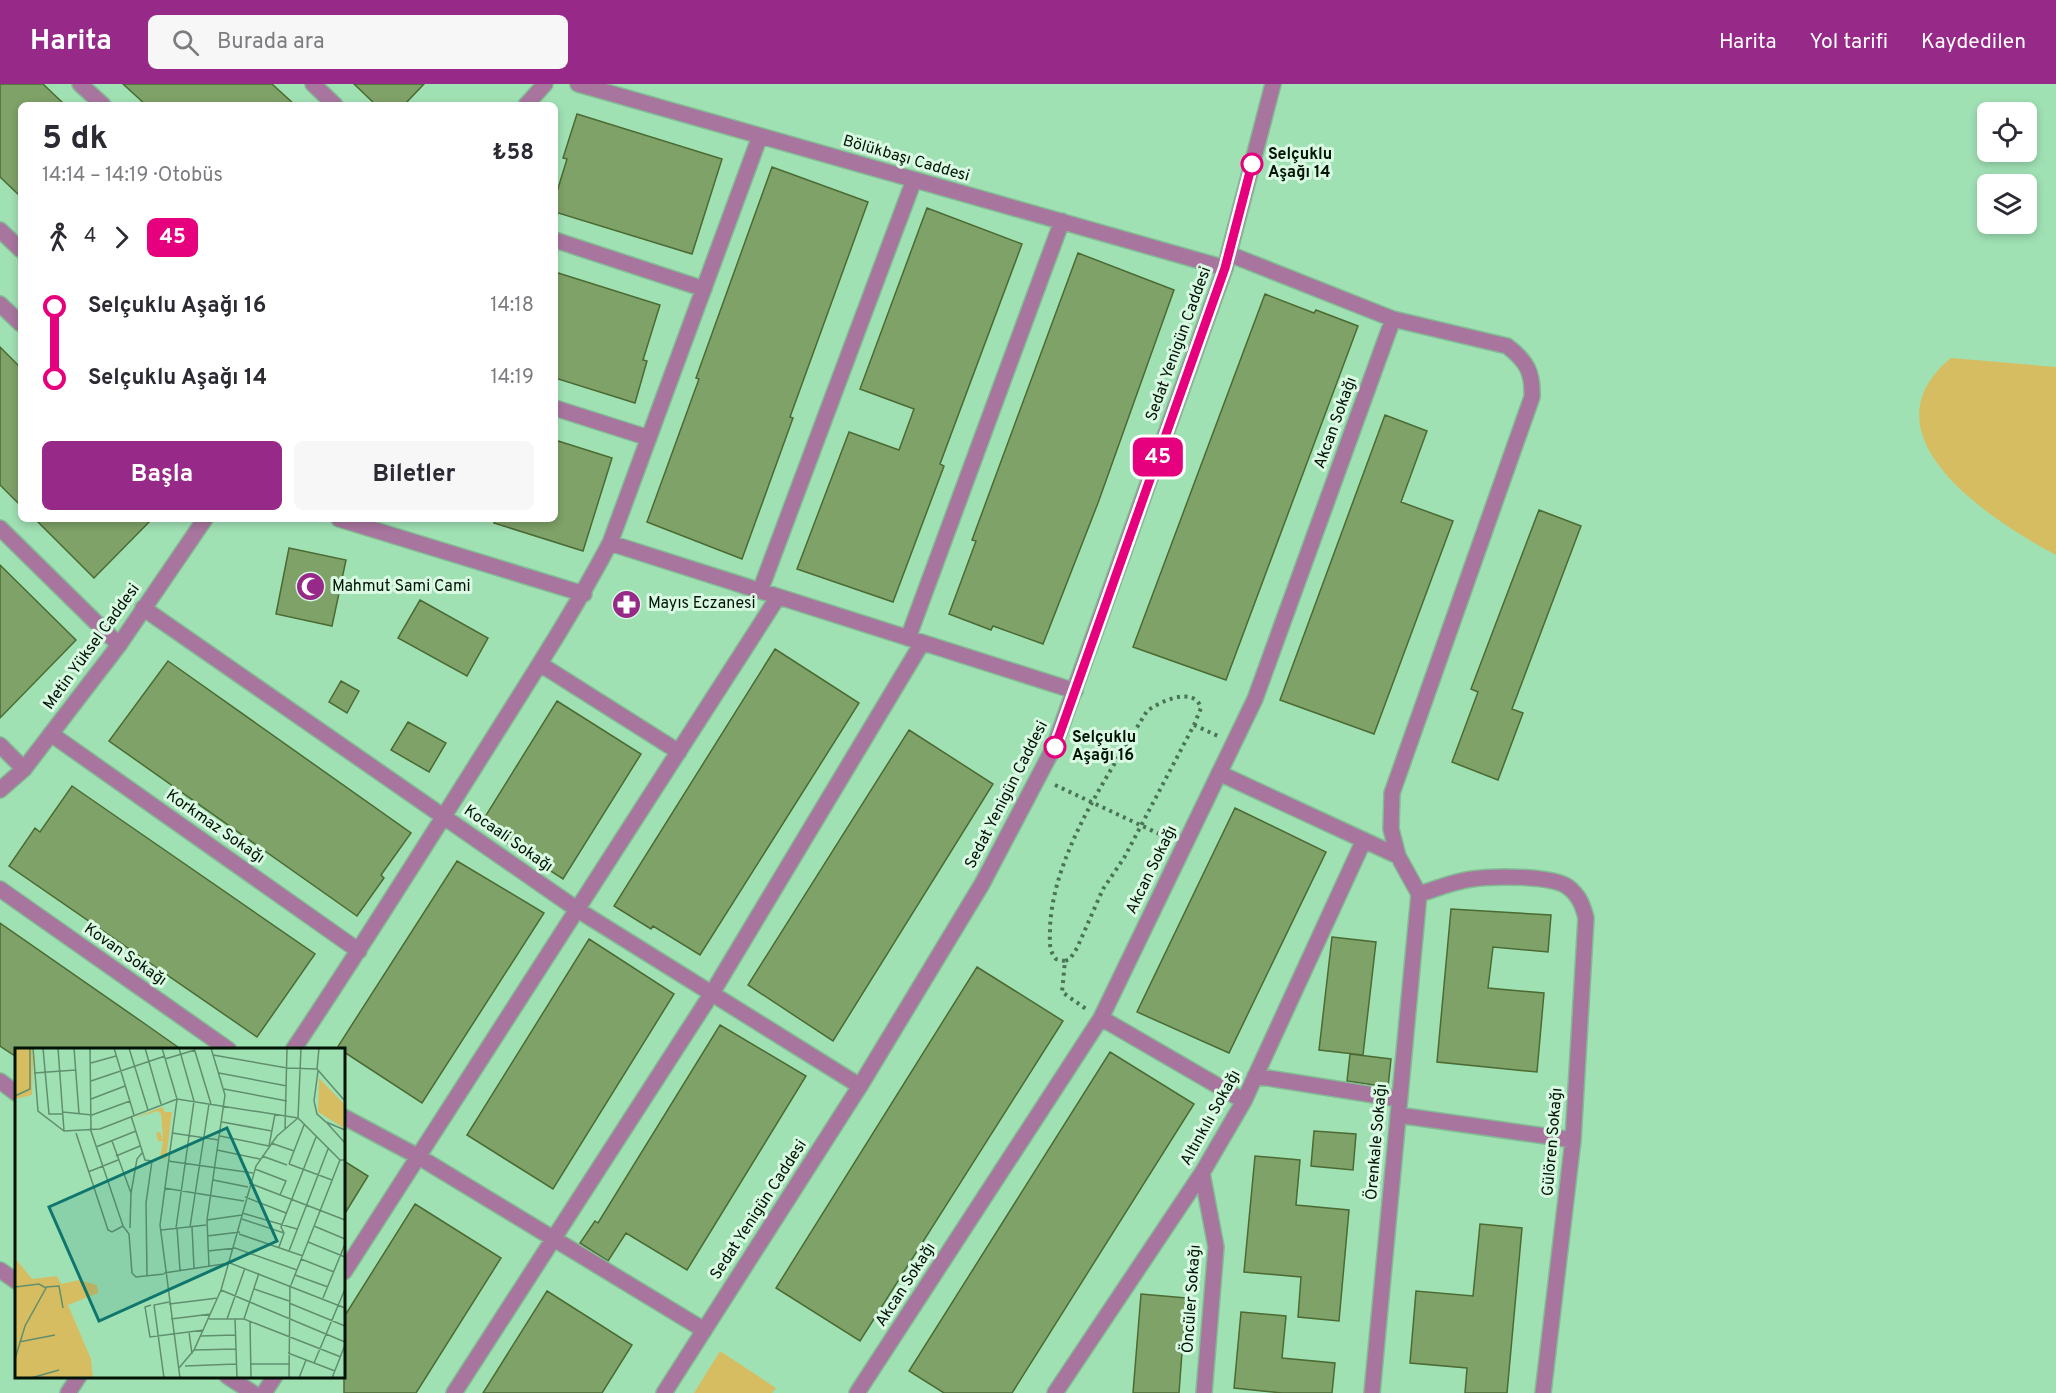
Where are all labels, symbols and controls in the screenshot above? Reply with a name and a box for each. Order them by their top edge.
search box [148,15,568,69]
text: Harita [30,24,112,60]
icon: search [169,26,202,59]
text: Burada ara [217,29,325,56]
text: Harita [1719,29,1777,56]
text: Yol tarifi [1810,29,1888,56]
text: Kaydedilen [1921,29,2026,56]
map controls [1977,102,2037,234]
button: locate [1977,102,2037,162]
text: 5 dk [42,119,108,161]
street label: Bölükbaşı Caddesi [840,131,972,187]
text: ₺58 [492,140,534,167]
place label: Selçuklu Aşağı 14 [1268,145,1332,183]
marker: Selçuklu Aşağı 14 [1241,153,1263,175]
text: 14:14 – 14:19 · Otobüs [42,163,223,189]
button: layers [1977,174,2037,234]
icon: walk [42,221,75,254]
icon: forward [105,221,138,254]
text: 4 [84,224,96,250]
text: 45 [159,224,186,251]
street label: Sedat Yenigün Caddesi [1142,264,1216,424]
text: Selçuklu Aşağı 16 [88,293,266,320]
text: 14:18 [490,293,534,319]
text: Selçuklu Aşağı 14 [88,365,267,392]
text: 14:19 [491,365,534,391]
street label: Akcan Sokağı [1310,374,1362,472]
line badge: 45 [1131,438,1185,476]
button: Başla [42,441,282,510]
button: Biletler [294,441,534,510]
text: 45 [1145,444,1171,471]
mosque icon: Mahmut Sami Cami [295,571,327,603]
place label: Mahmut Sami Cami [332,577,471,597]
street label: Metin Yüksel Caddesi [39,580,145,714]
pharmacy icon: Mayıs Eczanesi [611,588,643,620]
place label: Mayıs Eczanesi [648,594,756,614]
street label: Sedat Yenigün Caddesi [961,718,1053,872]
place label: Selçuklu Aşağı 16 [1072,728,1136,766]
marker: Selçuklu Aşağı 16 [1044,736,1066,758]
street label: Korkmaz Sokağı [162,786,268,868]
street label: Kocaali Sokağı [460,801,556,877]
street label: Akcan Sokağı [1122,822,1182,918]
street label: Kovan Sokağı [80,919,170,991]
inset map [15,1048,345,1378]
street label: Altınkılı Sokağı [1176,1067,1246,1169]
street label: Örenkale Sokağı [1360,1083,1392,1201]
street label: Gülören Sokağı [1538,1087,1568,1197]
street label: Sedat Yenigün Caddesi [706,1136,812,1284]
street label: Akcan Sokağı [871,1239,941,1331]
street label: Öncüler Sokağı [1176,1244,1206,1354]

